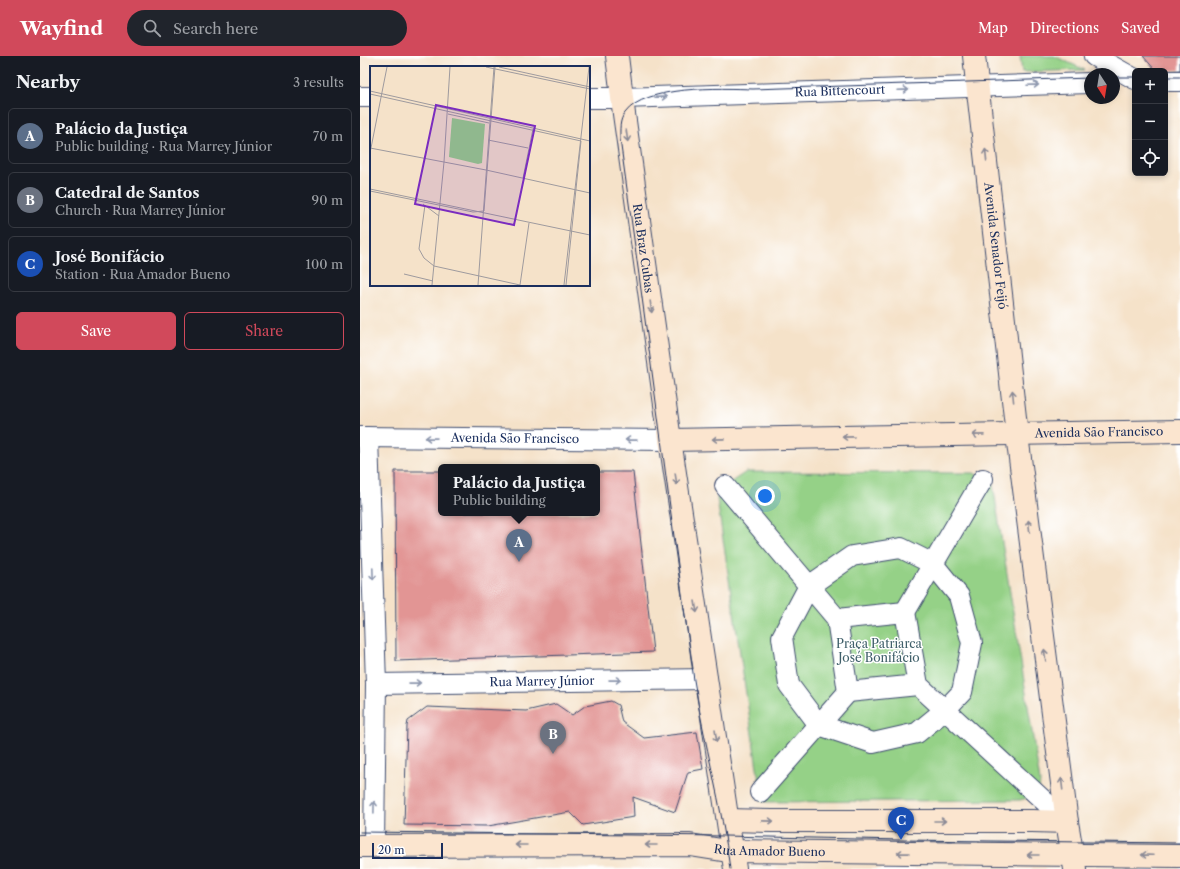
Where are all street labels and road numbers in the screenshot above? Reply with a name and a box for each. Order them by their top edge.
street label: Rua Bittencourt [794,82,886,99]
street label: Avenida Senador Feijó [981,180,1011,310]
street label: Rua Braz Cubas [630,202,657,294]
street label: Avenida São Francisco [1034,423,1163,441]
street label: Avenida São Francisco [450,430,579,446]
street label: Rua Marrey Júnior [489,673,595,689]
street label: Rua Amador Bueno [713,841,825,859]

